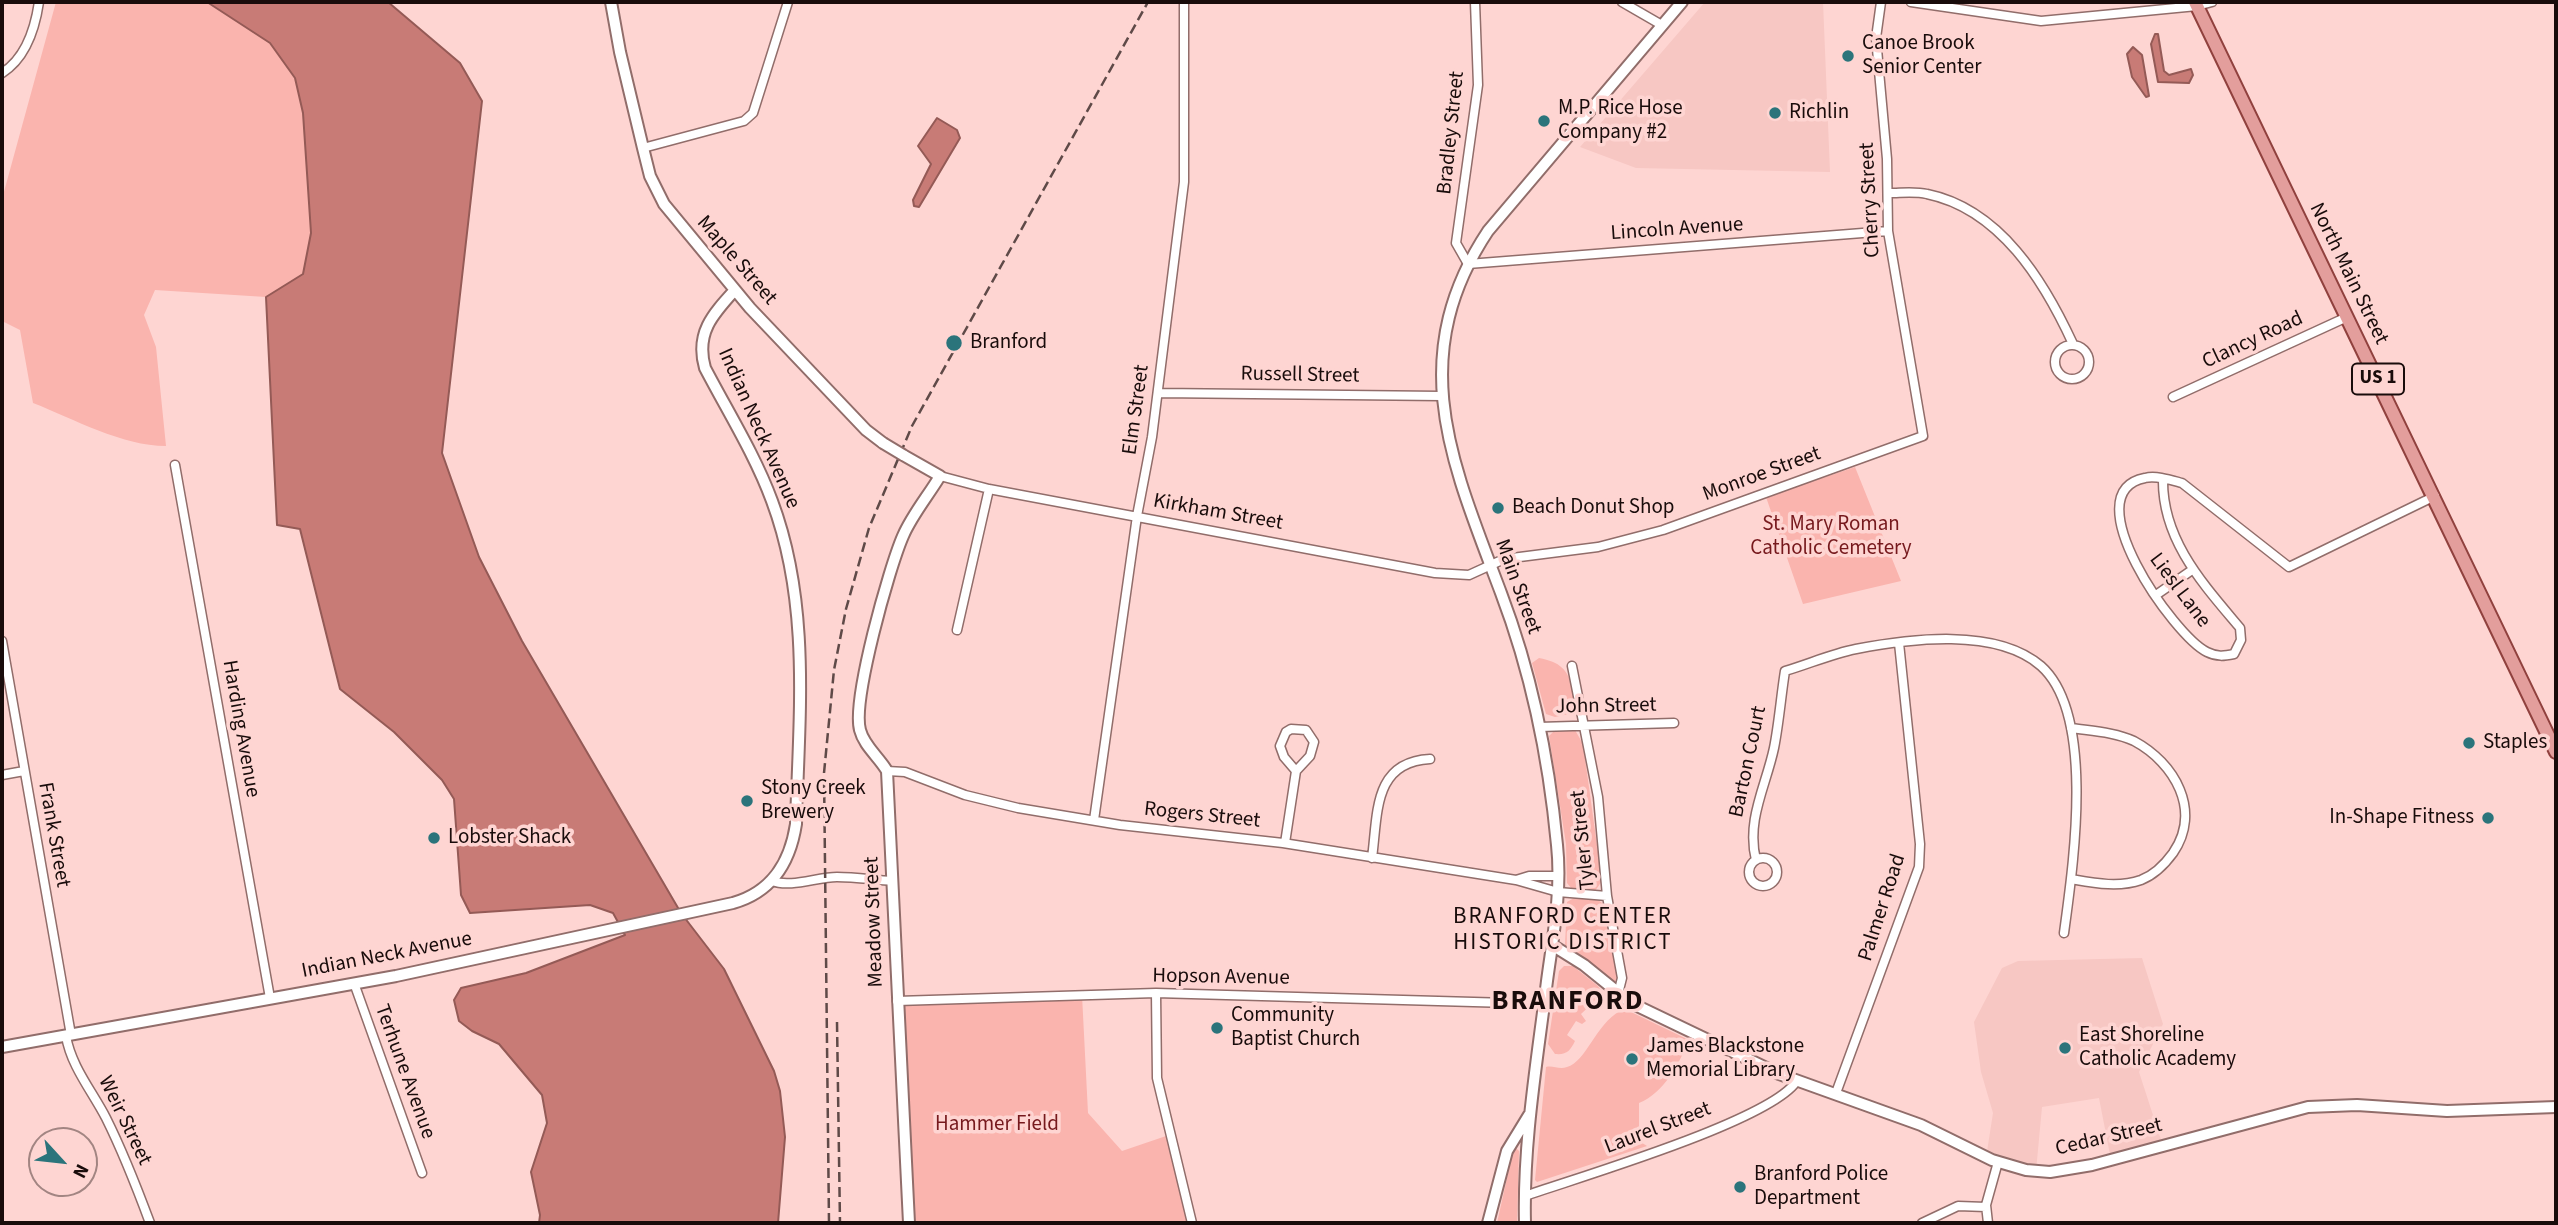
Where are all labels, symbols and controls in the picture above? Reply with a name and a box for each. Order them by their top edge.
place label: Canoe Brook Senior Center [1862,31,1982,81]
marker: Canoe Brook Senior Center [1840,48,1856,64]
street label: Bradley Street [1433,70,1471,196]
place label: M.P. Rice Hose Company #2 [1558,96,1683,146]
place label: Richlin [1789,100,1849,126]
marker: Richlin [1767,105,1783,121]
marker: M.P. Rice Hose Company #2 [1536,113,1552,129]
street label: Cherry Street [1855,142,1887,258]
street label: North Main Street [2303,199,2393,349]
street label: Maple Street [690,211,782,311]
street label: Lincoln Avenue [1610,213,1744,247]
street label: Clancy Road [2199,307,2307,375]
place label: Branford [970,330,1047,356]
marker: Branford [944,333,964,353]
street label: Indian Neck Avenue [711,345,805,513]
street label: Russell Street [1240,362,1360,390]
street label: Elm Street [1118,363,1156,457]
road number: US 1 [2352,364,2404,394]
street label: Monroe Street [1700,442,1824,508]
street label: Kirkham Street [1151,489,1285,537]
place label: Beach Donut Shop [1512,495,1674,521]
marker: Beach Donut Shop [1490,500,1506,516]
park label: St. Mary Roman Catholic Cemetery [1750,512,1912,562]
street label: Main Street [1488,536,1546,638]
street label: Liesl Lane [2143,549,2215,633]
street label: Harding Avenue [216,658,264,800]
street label: John Street [1555,694,1657,720]
street label: Barton Court [1725,704,1773,820]
place label: Staples [2483,730,2547,756]
marker: Staples [2461,735,2477,751]
place label: Stony Creek Brewery [761,776,866,826]
street label: Frank Street [31,781,75,889]
street label: Tyler Street [1566,789,1602,891]
marker: Stony Creek Brewery [739,793,755,809]
street label: Rogers Street [1143,797,1261,835]
place label: In-Shape Fitness [2329,805,2474,831]
marker: In-Shape Fitness [2480,810,2496,826]
place label: Lobster Shack [448,825,571,851]
marker: Lobster Shack [426,830,442,846]
street label: Palmer Road [1854,851,1912,965]
street label: Meadow Street [860,856,890,988]
district label: BRANFORD CENTER HISTORIC DISTRICT [1455,904,1671,958]
street label: Indian Neck Avenue [300,927,474,985]
street label: Hopson Avenue [1152,964,1290,992]
district label: BRANFORD [1492,986,1644,1020]
street label: Terhune Avenue [368,1001,440,1143]
place label: Community Baptist Church [1231,1003,1360,1053]
marker: Community Baptist Church [1209,1020,1225,1036]
place label: East Shoreline Catholic Academy [2079,1023,2236,1073]
place label: James Blackstone Memorial Library [1646,1034,1804,1084]
marker: East Shoreline Catholic Academy [2057,1040,2073,1056]
marker: James Blackstone Memorial Library [1624,1051,1640,1067]
street label: Weir Street [92,1072,156,1170]
street label: Laurel Street [1601,1097,1715,1161]
park label: Hammer Field [935,1112,1059,1138]
street label: Cedar Street [2053,1113,2165,1163]
north arrow [28,1127,98,1197]
text: N [65,1159,95,1183]
place label: Branford Police Department [1754,1162,1888,1212]
marker: Branford Police Department [1732,1179,1748,1195]

